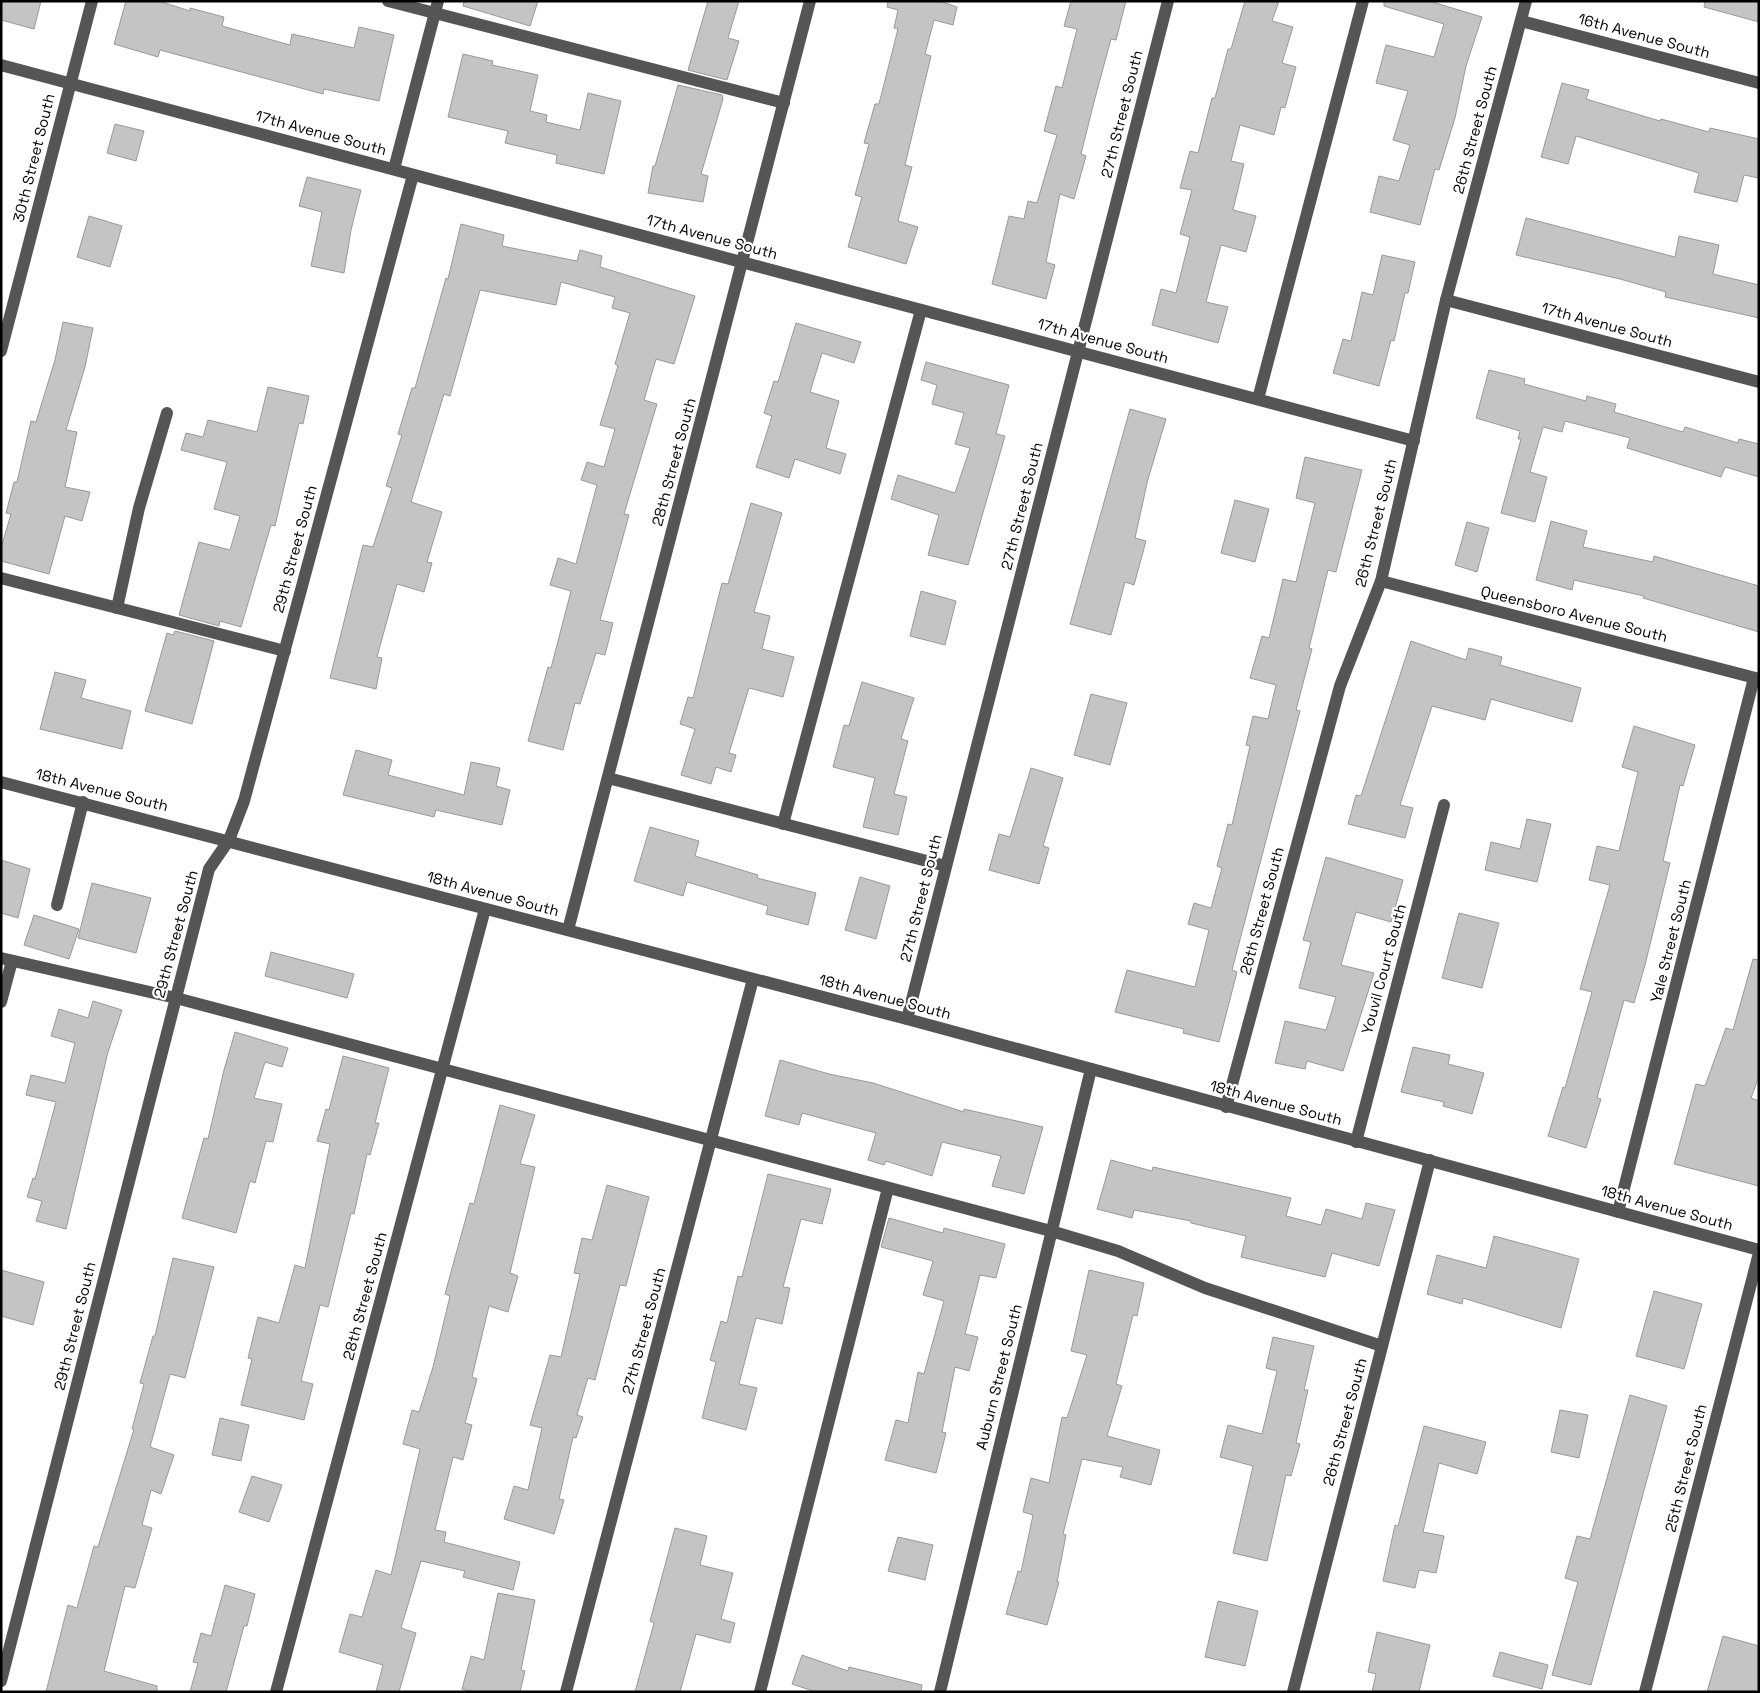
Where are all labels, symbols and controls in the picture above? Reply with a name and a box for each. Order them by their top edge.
street label: 16th Avenue South [1576,9,1712,62]
street label: 27th Street South [1096,48,1147,180]
street label: 26th Street South [1448,64,1501,196]
street label: 30th Street South [8,92,59,224]
street label: 17th Avenue South [253,106,389,159]
street label: 17th Avenue South [644,210,780,263]
street label: 17th Avenue South [1539,298,1675,351]
street label: 17th Avenue South [1035,314,1171,367]
street label: 28th Street South [647,396,700,528]
street label: 27th Street South [996,440,1047,572]
street label: 26th Street South [1350,457,1401,589]
street label: 29th Street South [268,483,321,615]
street label: Queensboro Avenue South [1479,581,1670,646]
street label: 18th Avenue South [34,764,170,815]
street label: 27th Street South [895,832,946,964]
street label: 26th Street South [1235,845,1288,977]
street label: 18th Avenue South [425,867,561,920]
street label: 29th Street South [149,868,202,1000]
street label: Yale Street South [1646,877,1695,1004]
street label: Youvil Court South [1357,902,1410,1036]
street label: 18th Avenue South [817,970,953,1023]
street label: 18th Avenue South [1208,1076,1344,1129]
street label: 18th Avenue South [1599,1181,1735,1234]
street label: 28th Street South [338,1230,391,1362]
street label: 29th Street South [49,1260,100,1392]
street label: 27th Street South [617,1265,670,1396]
street label: Auburn Street South [971,1302,1026,1452]
street label: 26th Street South [1318,1356,1371,1488]
street label: 25th Street South [1660,1402,1711,1534]

